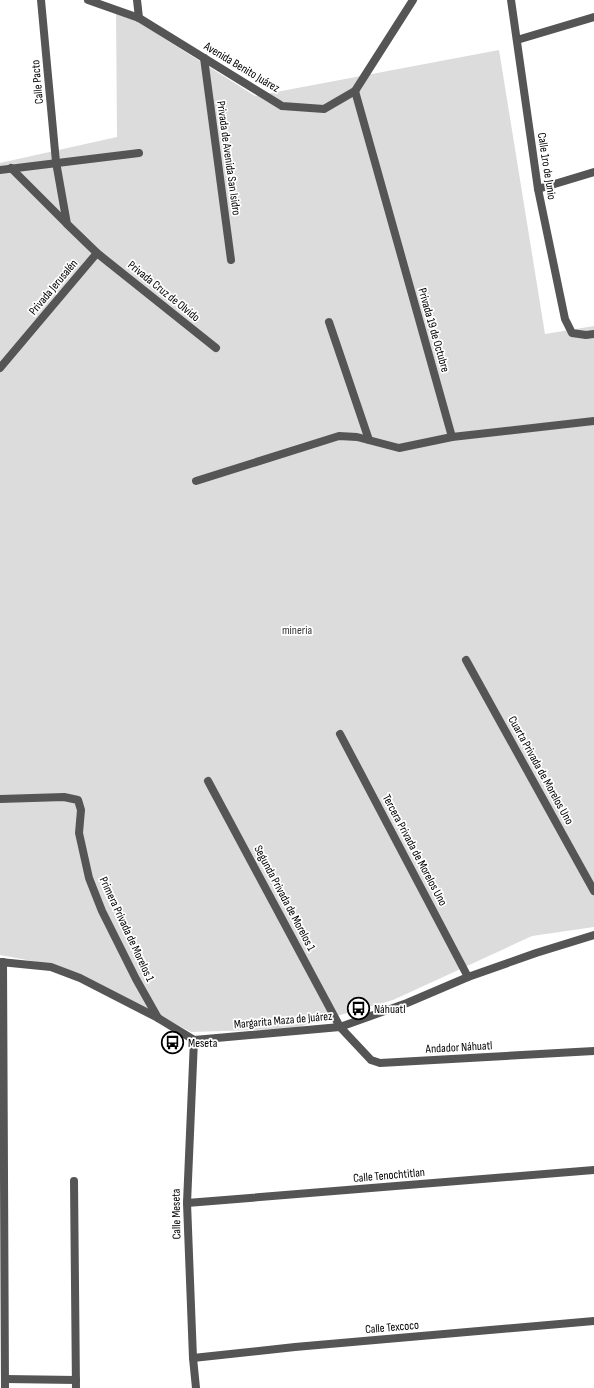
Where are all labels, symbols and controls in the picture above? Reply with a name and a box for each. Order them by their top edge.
street label: Avenida Benito Juárez [200,38,283,96]
street label: Calle Pacto [28,59,47,105]
street label: Privada de Avenida San Isidro [213,100,244,216]
street label: Calle 1ro de Junio [534,131,559,201]
street label: Privada Jerusalén [26,256,81,318]
street label: Privada Cruz de Olvido [125,258,203,325]
street label: Privada 19 de Octubre [414,286,453,374]
park label: mineria [282,623,312,638]
street label: Cuarta Privada de Morelos Uno [504,713,577,827]
street label: Tercera Privada de Morelos Uno [379,792,450,909]
street label: Segunda Privada de Morelos 1 [250,843,319,954]
street label: Primera Privada de Morelos 1 [96,874,158,985]
bus stop icon: Náhuatl [345,996,371,1022]
place label: Náhuatl [374,1002,405,1017]
street label: Margarita Maza de Juárez [233,1009,334,1032]
bus stop icon: Meseta [159,1030,185,1056]
place label: Meseta [188,1036,218,1051]
street label: Andador Náhuatl [424,1038,493,1057]
street label: Calle Tenochtitlan [353,1165,426,1186]
street label: Calle Meseta [169,1188,184,1239]
street label: Calle Texcoco [364,1318,420,1337]

